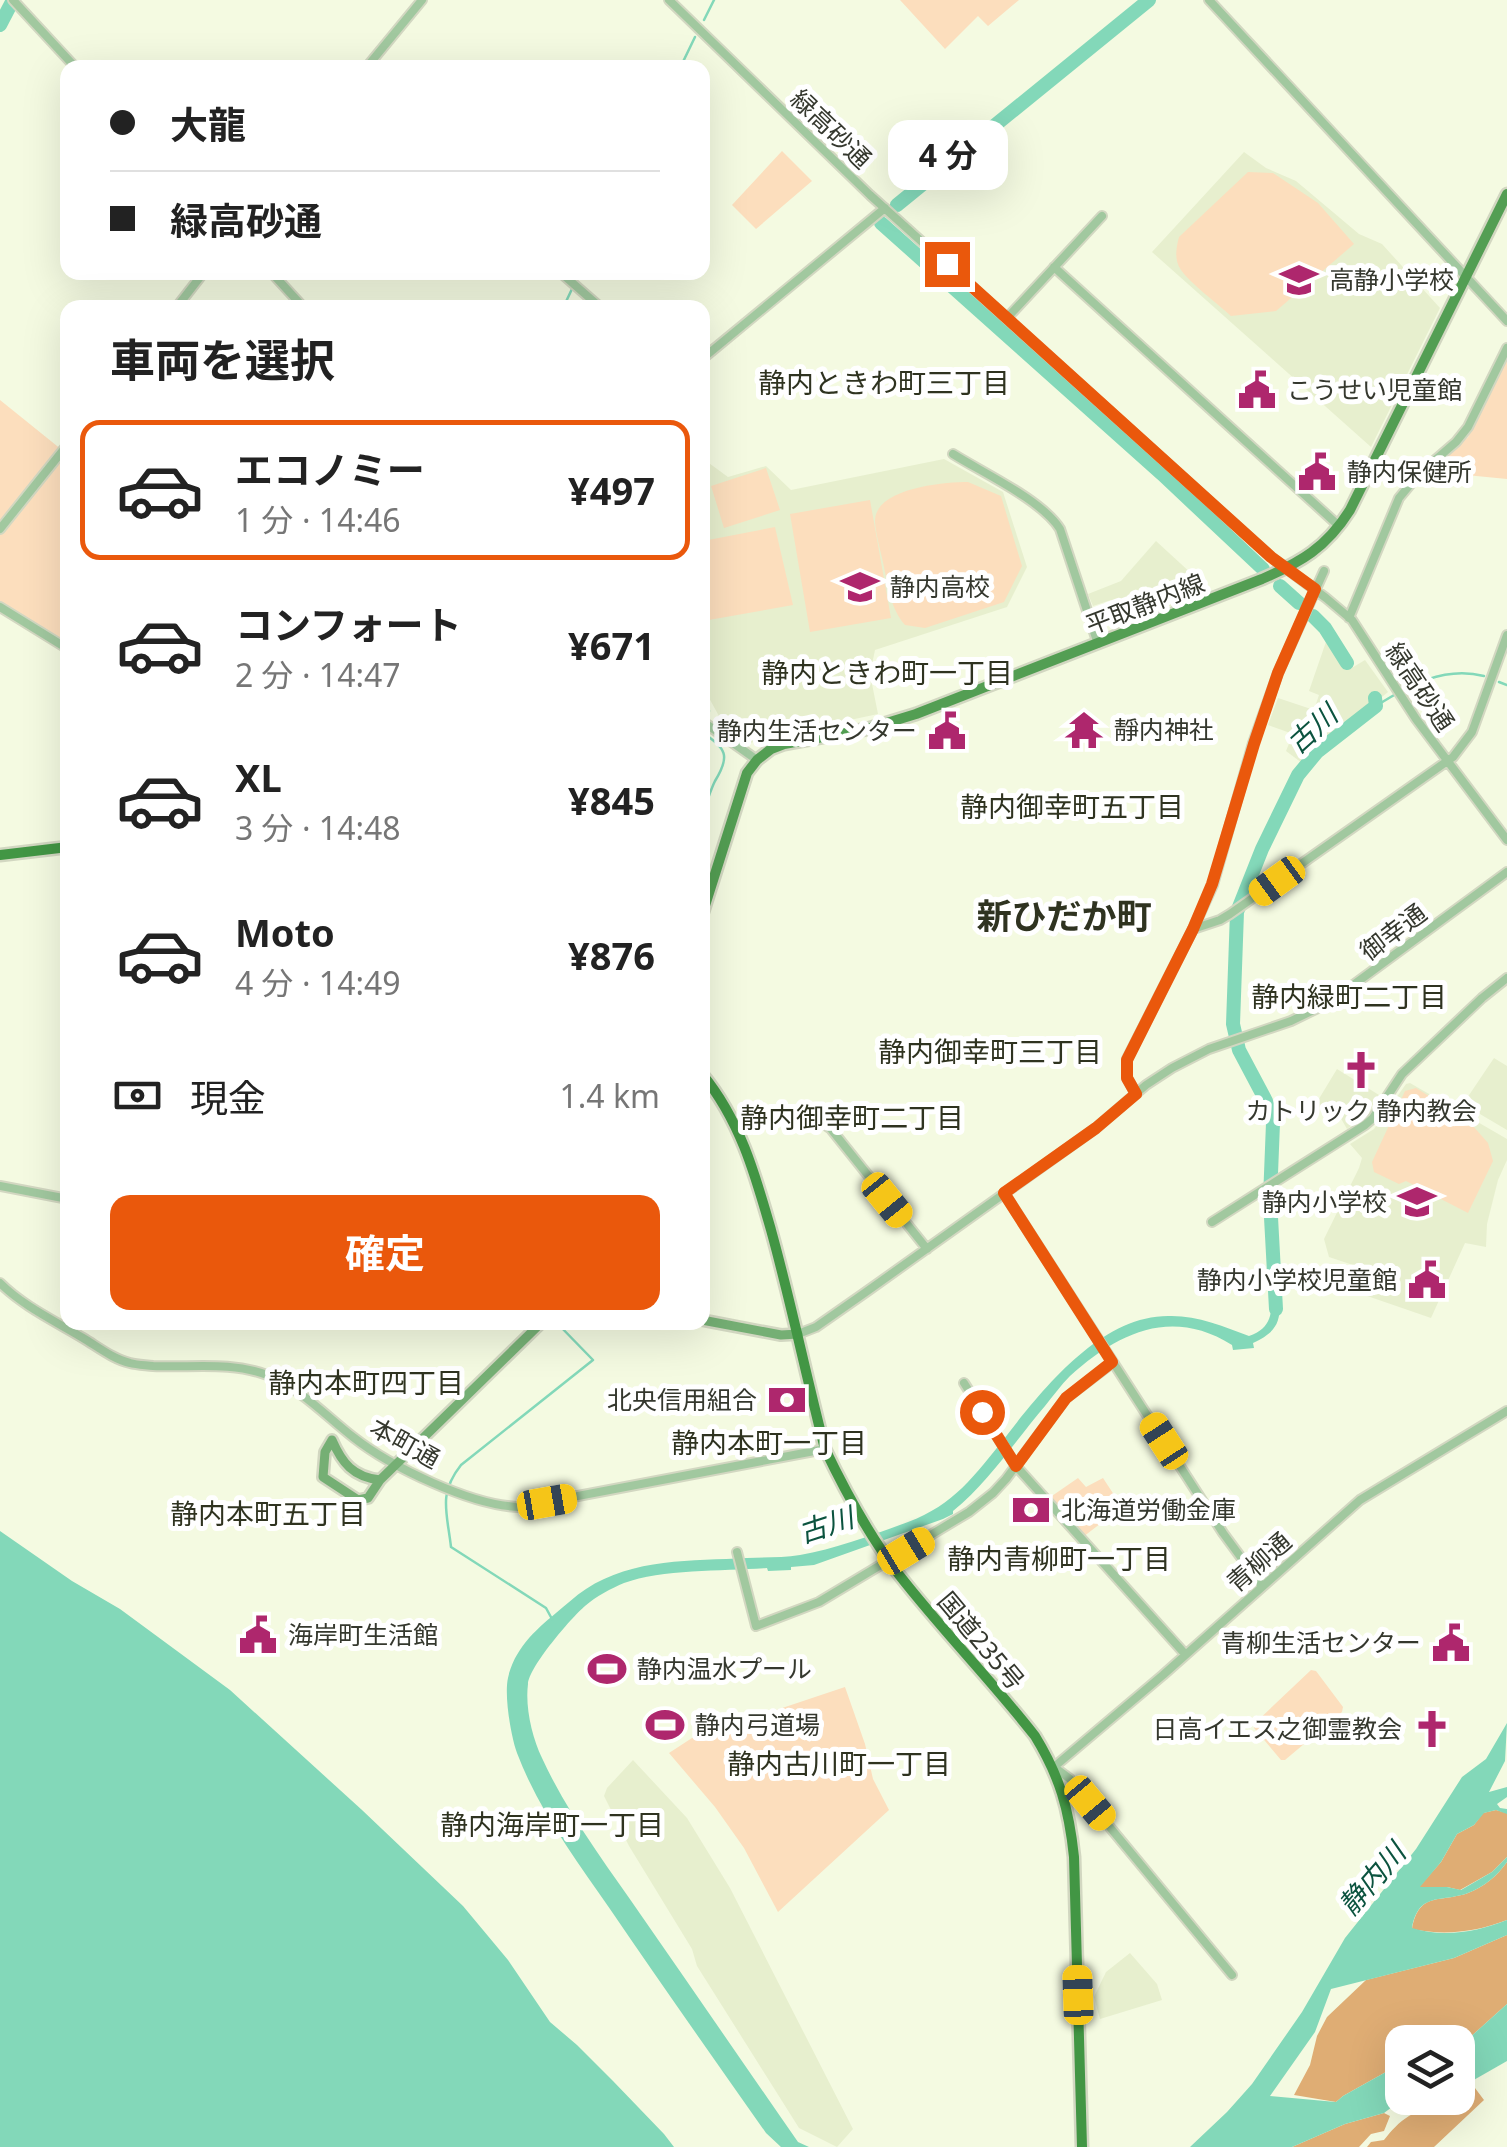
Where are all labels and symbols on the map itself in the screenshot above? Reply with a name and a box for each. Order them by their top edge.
street label: 緑高砂通 [784,81,879,175]
callout: 4 分 [887,119,1007,189]
route end [925,242,970,287]
school or university icon: 高静小学校 [1278,259,1320,301]
place label: 高静小学校 [1329,262,1454,296]
district label: 静内ときわ町三丁目 [758,363,1010,401]
public building icon: こうせい児童館 [1236,369,1278,411]
place label: こうせい児童館 [1287,372,1462,406]
public building icon: 静内保健所 [1296,451,1338,493]
place label: 静内保健所 [1347,454,1472,488]
street label: 平取静内線 [1080,565,1209,641]
school or university icon: 静内高校 [839,566,881,608]
place label: 静内高校 [890,569,990,603]
street label: 緑高砂通 [1379,635,1463,737]
district label: 静内ときわ町一丁目 [761,653,1013,691]
water label: 古川 [1278,693,1347,761]
temple icon: 靜内神社 [1063,709,1105,751]
public building icon: 静内生活センター [926,710,968,752]
place label: 靜内神社 [1114,712,1214,746]
place label: 静内生活センター [717,713,917,747]
district label: 静内御幸町五丁目 [960,787,1184,825]
car [1244,851,1310,911]
district label: 新ひだか町 [976,892,1152,939]
street label: 御幸通 [1352,895,1433,967]
district label: 静内緑町二丁目 [1251,977,1447,1015]
district label: 静内御幸町三丁目 [878,1032,1102,1070]
church icon: カトリック 静内教会 [1340,1049,1382,1091]
place label: カトリック 静内教会 [1245,1093,1477,1127]
district label: 静内御幸町二丁目 [740,1098,964,1136]
car [856,1167,918,1233]
school or university icon: 静内小学校 [1396,1181,1438,1223]
place label: 静内小学校 [1262,1184,1387,1218]
public building icon: 静内小学校児童館 [1406,1259,1448,1301]
place label: 静内小学校児童館 [1197,1262,1397,1296]
district label: 静内本町四丁目 [268,1363,464,1401]
bank icon: 北央信用組合 [766,1379,808,1421]
place label: 北央信用組合 [607,1382,757,1416]
route start [960,1390,1005,1435]
car [1135,1408,1193,1474]
street label: 本町通 [364,1409,447,1475]
district label: 静内本町一丁目 [671,1423,867,1461]
car [515,1482,579,1522]
bank icon: 北海道労働金庫 [1010,1489,1052,1531]
place label: 北海道労働金庫 [1061,1492,1236,1526]
district label: 静内本町五丁目 [170,1494,366,1532]
water label: 古川 [793,1496,861,1551]
car [873,1523,939,1579]
street label: 青柳通 [1219,1524,1298,1599]
district label: 静内青柳町一丁目 [947,1539,1171,1577]
street label: 国道235号 [931,1584,1033,1696]
public building icon: 海岸町生活館 [237,1614,279,1656]
place label: 海岸町生活館 [288,1617,438,1651]
public building icon: 青柳生活センター [1430,1622,1472,1664]
place label: 青柳生活センター [1221,1625,1421,1659]
sports icon: 静内温水プール [586,1648,628,1690]
place label: 静内温水プール [637,1651,812,1685]
sports icon: 静内弓道場 [644,1704,686,1746]
place label: 静内弓道場 [695,1707,820,1741]
church icon: 日高イエス之御霊教会 [1411,1708,1453,1750]
place label: 日高イエス之御霊教会 [1152,1711,1402,1745]
district label: 静内古川町一丁目 [727,1744,951,1782]
car [1059,1770,1121,1836]
district label: 静内海岸町一丁目 [440,1805,664,1843]
water label: 静内川 [1329,1832,1415,1923]
car [1062,1964,1094,2026]

